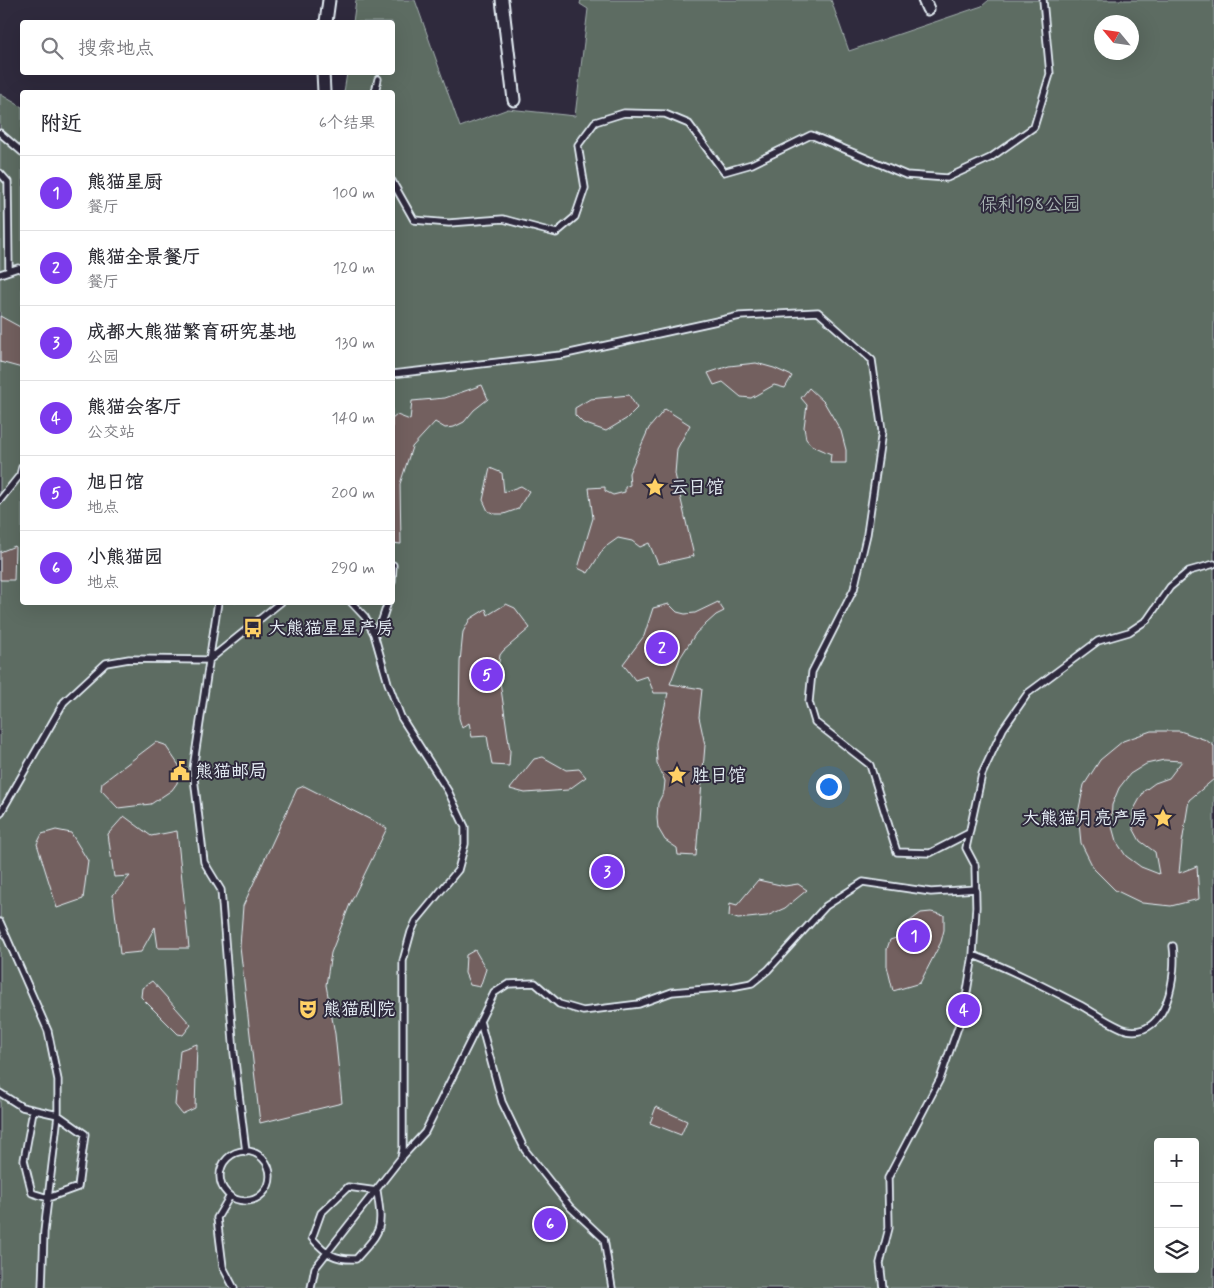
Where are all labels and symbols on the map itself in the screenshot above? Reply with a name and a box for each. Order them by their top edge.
north arrow [1094,15,1139,60]
park label: 保利198公园 [980,193,1080,217]
place icon: 云日馆 [644,476,666,498]
place label: 云日馆 [670,476,724,500]
bus stop icon: 大熊猫星星产房 [242,617,264,639]
place label: 大熊猫星星产房 [268,617,394,641]
pin: 2 [646,629,678,667]
pin: 5 [471,656,503,694]
public building icon: 熊猫邮局 [169,760,191,782]
place label: 熊猫邮局 [195,760,267,784]
place icon: 胜日馆 [666,764,688,786]
place label: 胜日馆 [692,764,746,788]
your location [816,774,842,800]
place label: 大熊猫月亮产房 [1022,807,1148,831]
place icon: 大熊猫月亮产房 [1152,807,1174,829]
pin: 3 [591,853,623,891]
pin: 1 [898,917,930,955]
pin: 4 [948,991,980,1029]
theatre icon: 熊猫剧院 [297,998,319,1020]
place label: 熊猫剧院 [323,998,395,1022]
pin: 6 [534,1205,566,1243]

